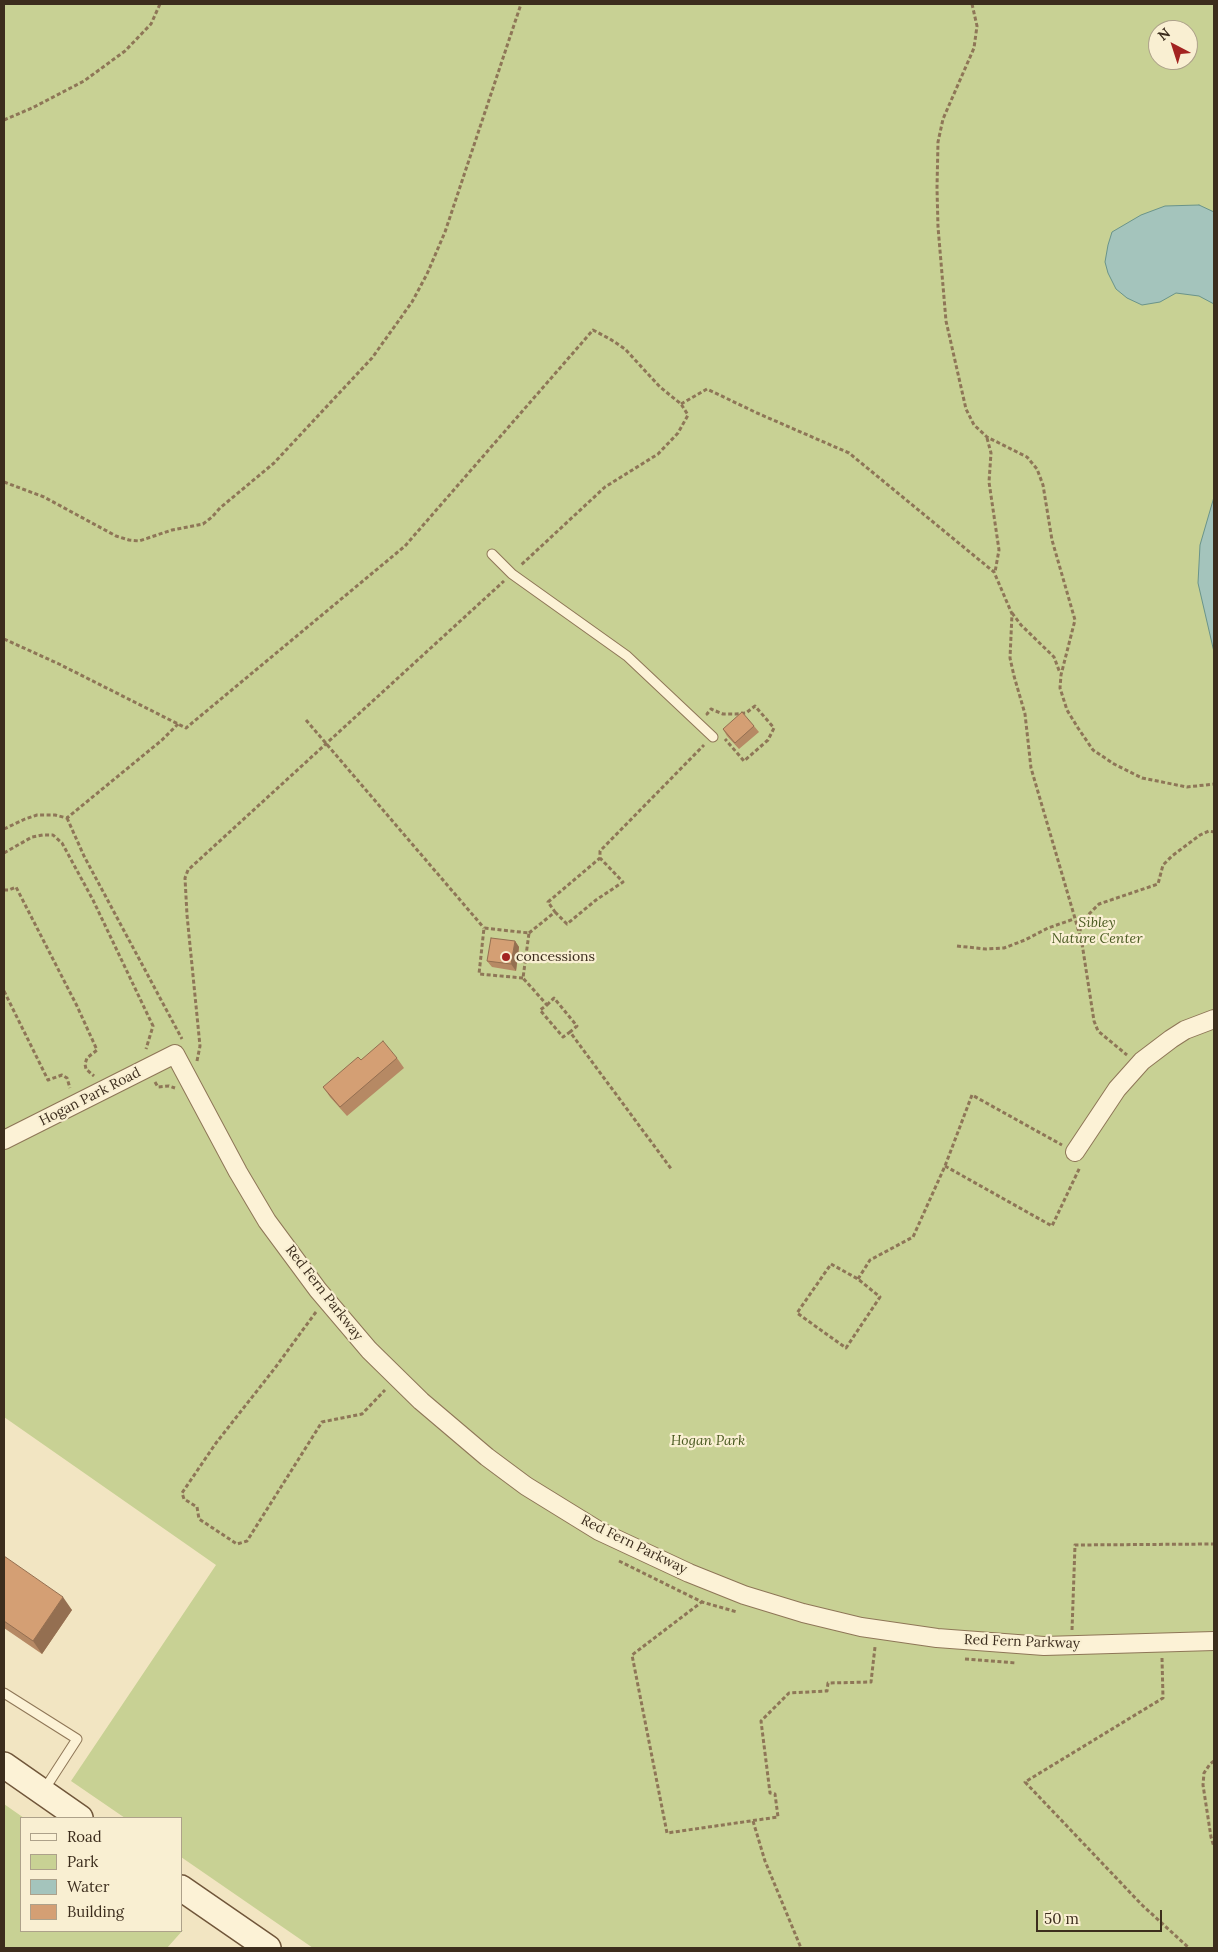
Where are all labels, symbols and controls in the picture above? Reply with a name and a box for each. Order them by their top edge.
north arrow [1148,20,1198,70]
text: N [1154,24,1174,45]
park label: Sibley Nature Center [1051,915,1143,948]
place label: concessions [516,949,595,965]
marker: concessions [500,951,512,963]
street label: Hogan Park Road [37,1064,143,1130]
street label: Red Fern Parkway [282,1242,366,1344]
park label: Hogan Park [671,1433,745,1449]
street label: Red Fern Parkway [578,1512,690,1578]
street label: Red Fern Parkway [964,1632,1080,1652]
legend [20,1817,182,1932]
text: Road [67,1827,102,1846]
text: Park [67,1852,98,1871]
text: Water [67,1877,109,1896]
scale bar [1038,1900,1164,1932]
text: Building [67,1902,124,1921]
text: 50 m [1044,1909,1079,1928]

